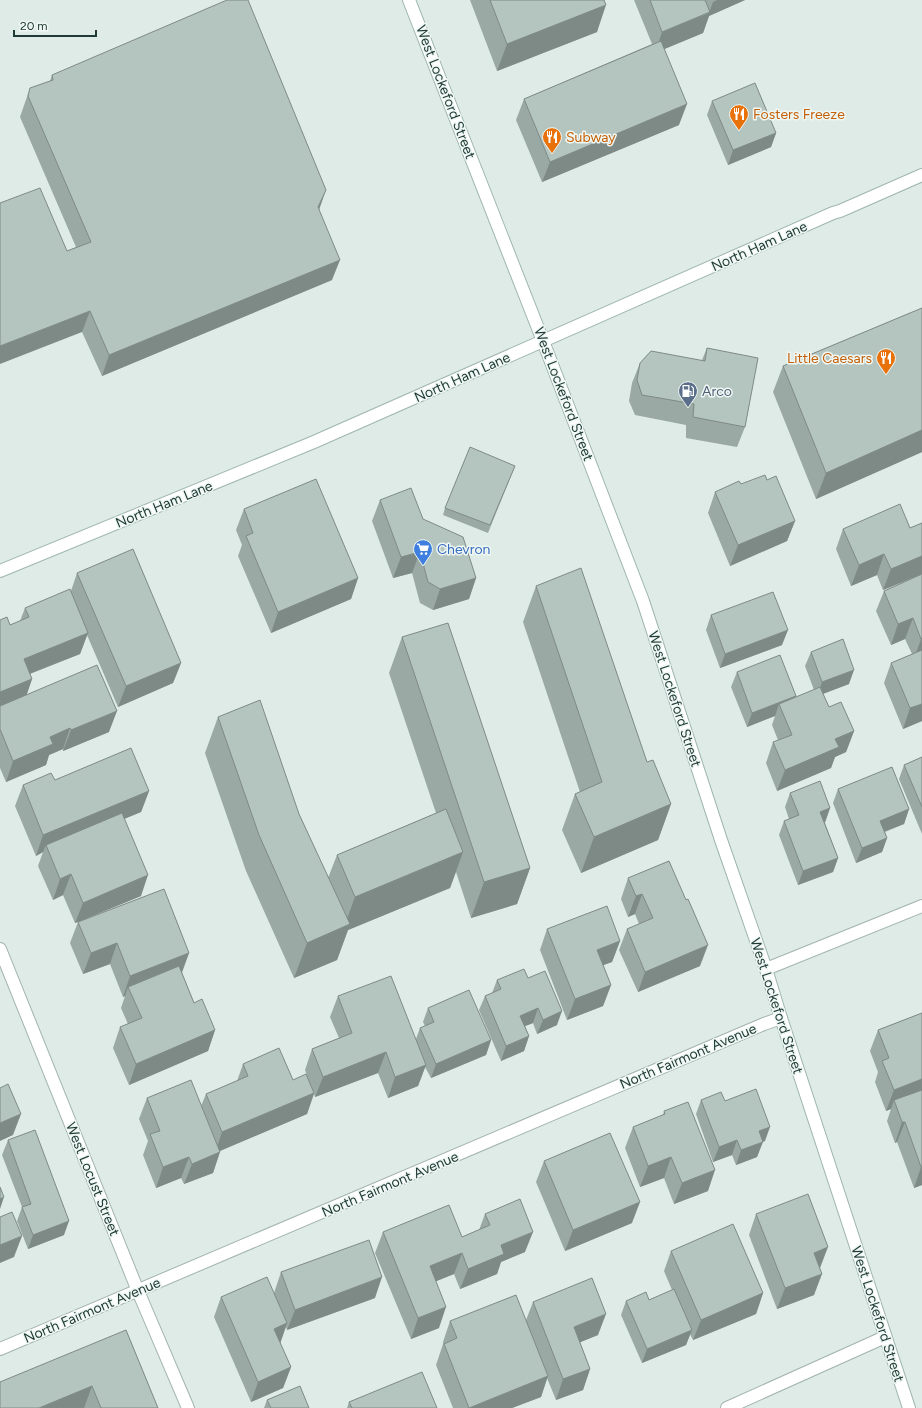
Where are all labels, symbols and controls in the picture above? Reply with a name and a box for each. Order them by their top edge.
scale bar [14,12,96,38]
text: 20 m [20,19,48,33]
street label: West Lockeford Street [412,23,479,161]
restaurant icon: Fosters Freeze [728,103,750,131]
place label: Fosters Freeze [753,106,845,123]
restaurant icon: Subway [541,126,563,154]
place label: Subway [566,129,616,146]
street label: North Ham Lane [709,218,810,275]
street label: West Lockeford Street [530,325,597,463]
restaurant icon: Little Caesars [875,347,897,375]
street label: North Ham Lane [412,349,513,406]
place label: Little Caesars [787,350,872,367]
fuel station icon: Arco [677,380,699,408]
place label: Arco [702,383,732,400]
street label: North Ham Lane [113,477,216,532]
supermarket icon: Chevron [412,538,434,566]
place label: Chevron [437,541,490,558]
street label: West Lockeford Street [645,629,705,769]
street label: West Lockeford Street [747,936,807,1076]
street label: North Fairmont Avenue [617,1020,759,1093]
street label: West Locust Street [62,1120,123,1238]
street label: North Fairmont Avenue [319,1148,461,1221]
street label: West Lockeford Street [848,1244,908,1384]
street label: North Fairmont Avenue [21,1274,163,1347]

